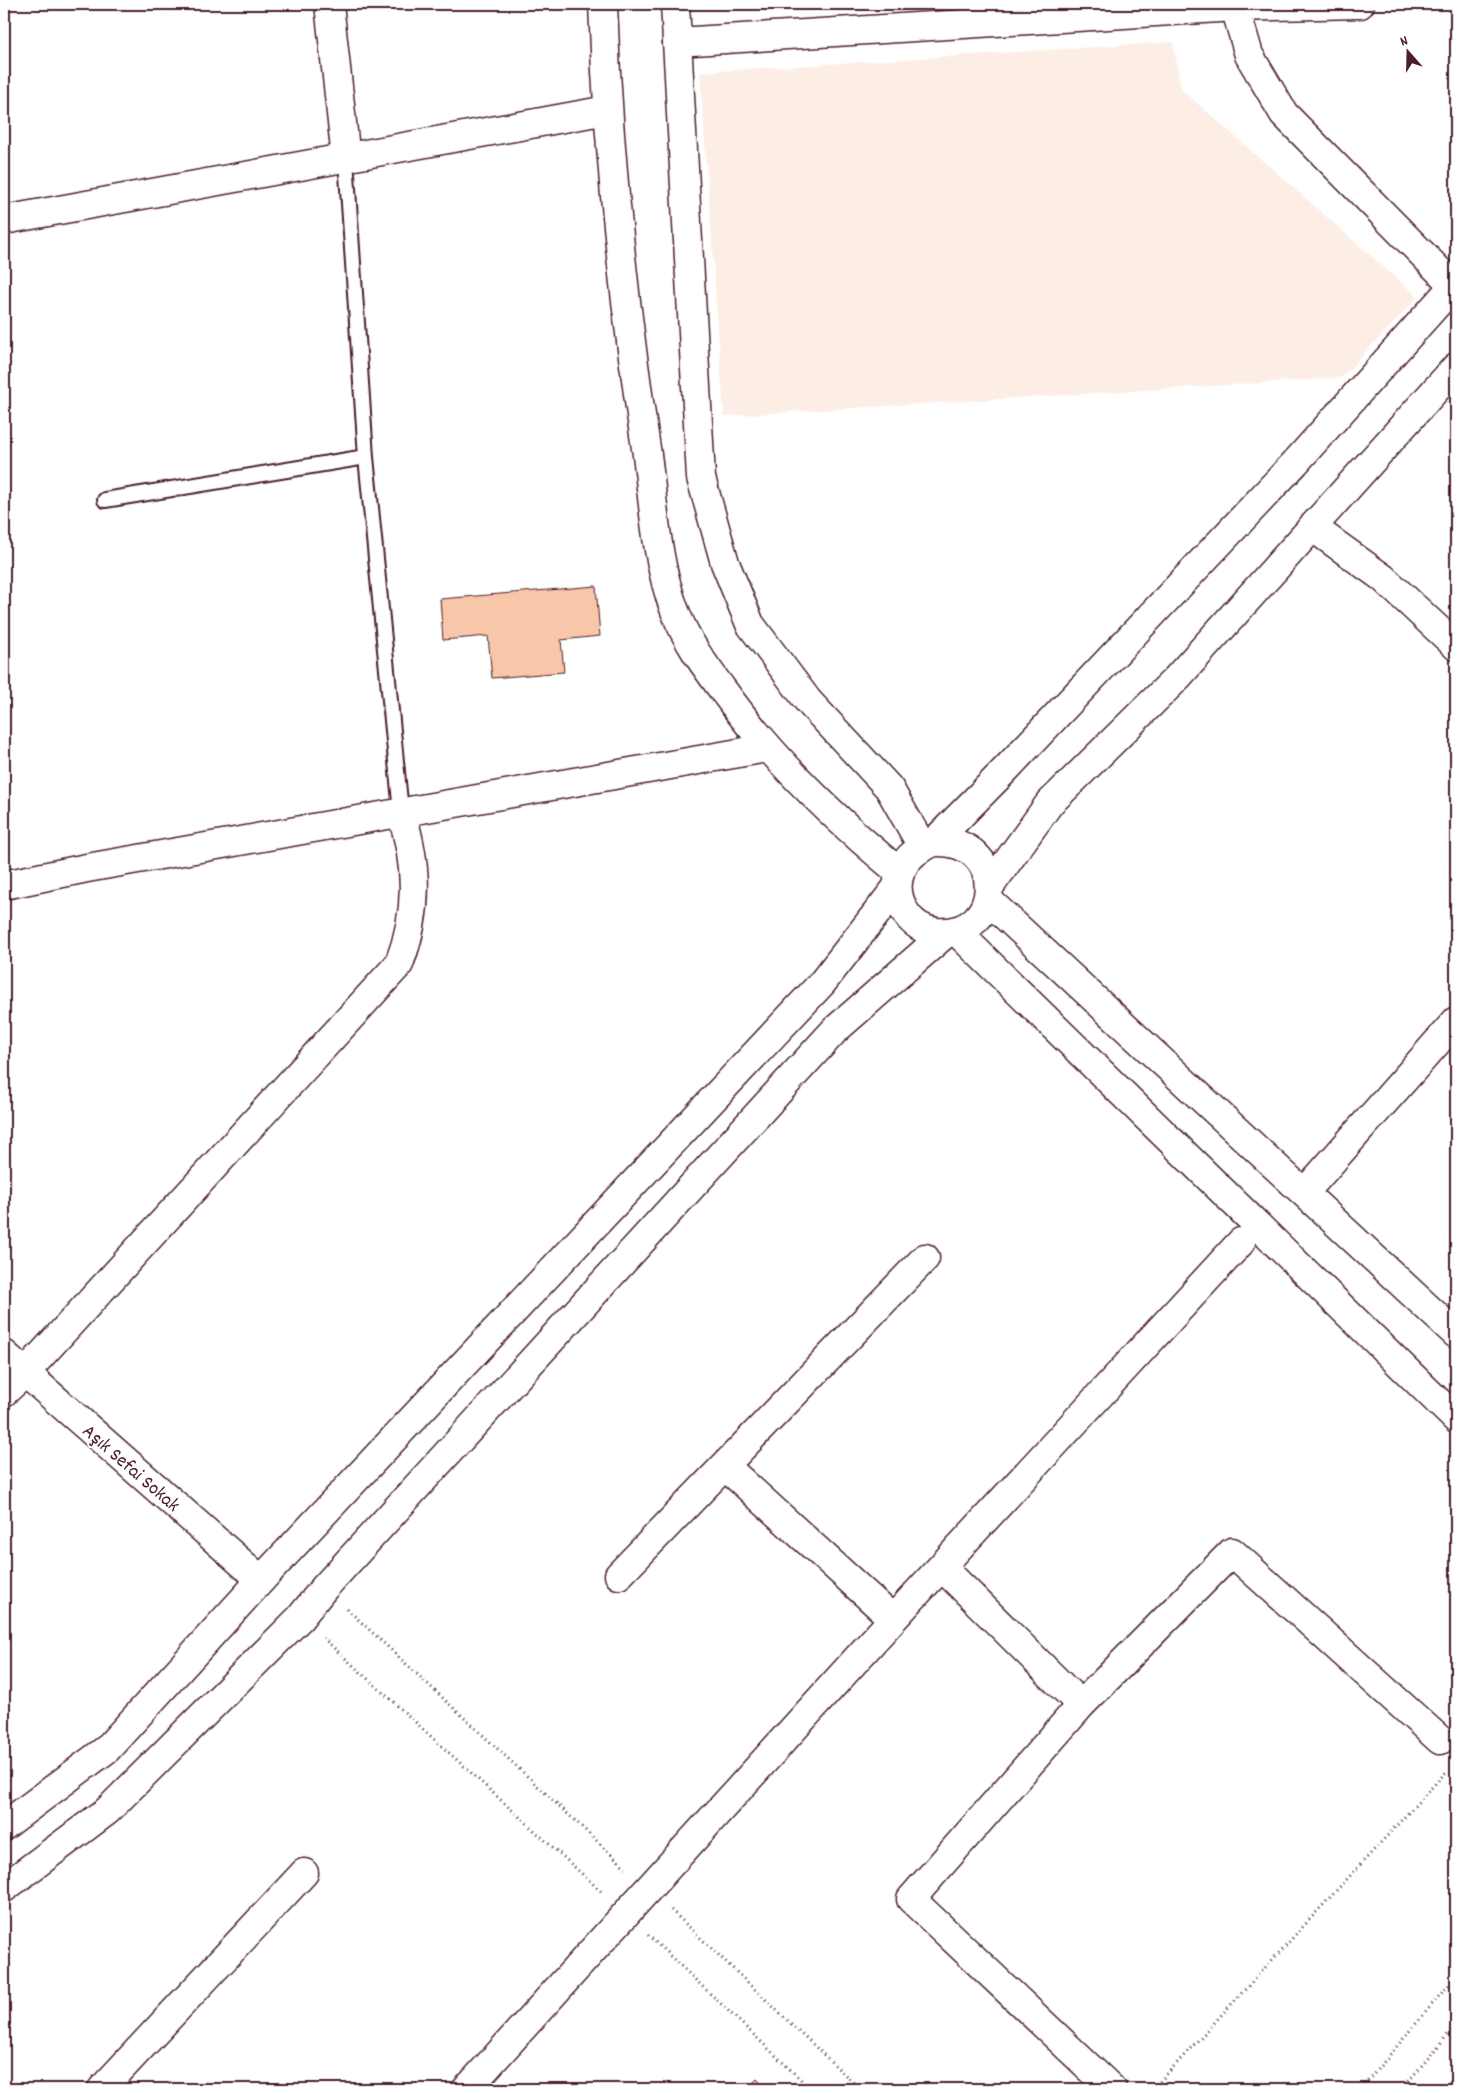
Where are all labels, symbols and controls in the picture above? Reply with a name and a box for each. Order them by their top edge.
north arrow [1382,28,1432,78]
text: N [1398,31,1411,52]
street label: Aşık Sefai Sokak [75,1419,185,1520]

